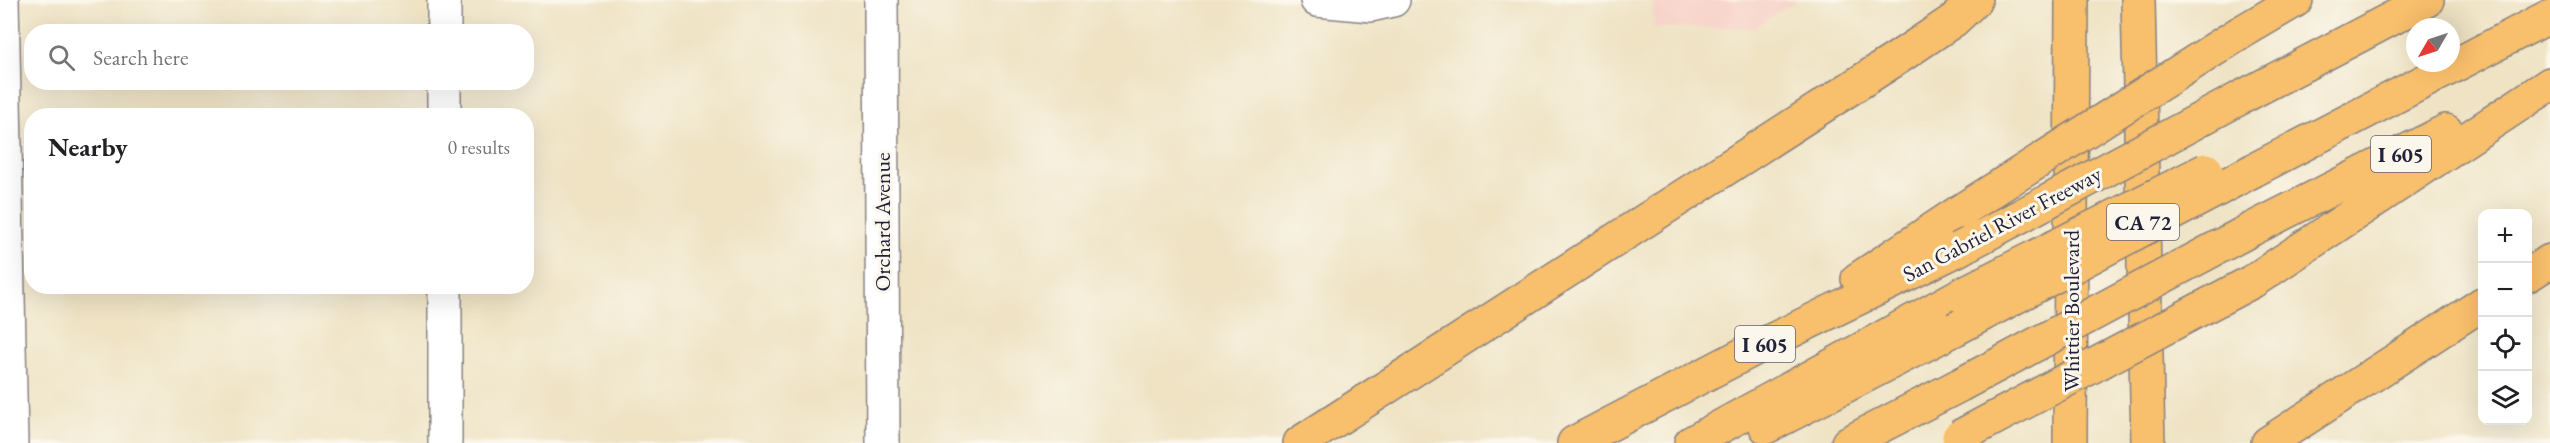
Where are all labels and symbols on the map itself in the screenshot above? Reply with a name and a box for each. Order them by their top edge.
north arrow [2406,18,2460,72]
road number: I 605 [2371,136,2431,172]
street label: Orchard Avenue [868,152,897,292]
street label: San Gabriel River Freeway [1898,159,2107,289]
road number: CA 72 [2107,204,2179,240]
street label: Whittier Boulevard [2057,229,2086,392]
road number: I 605 [1735,326,1795,362]

